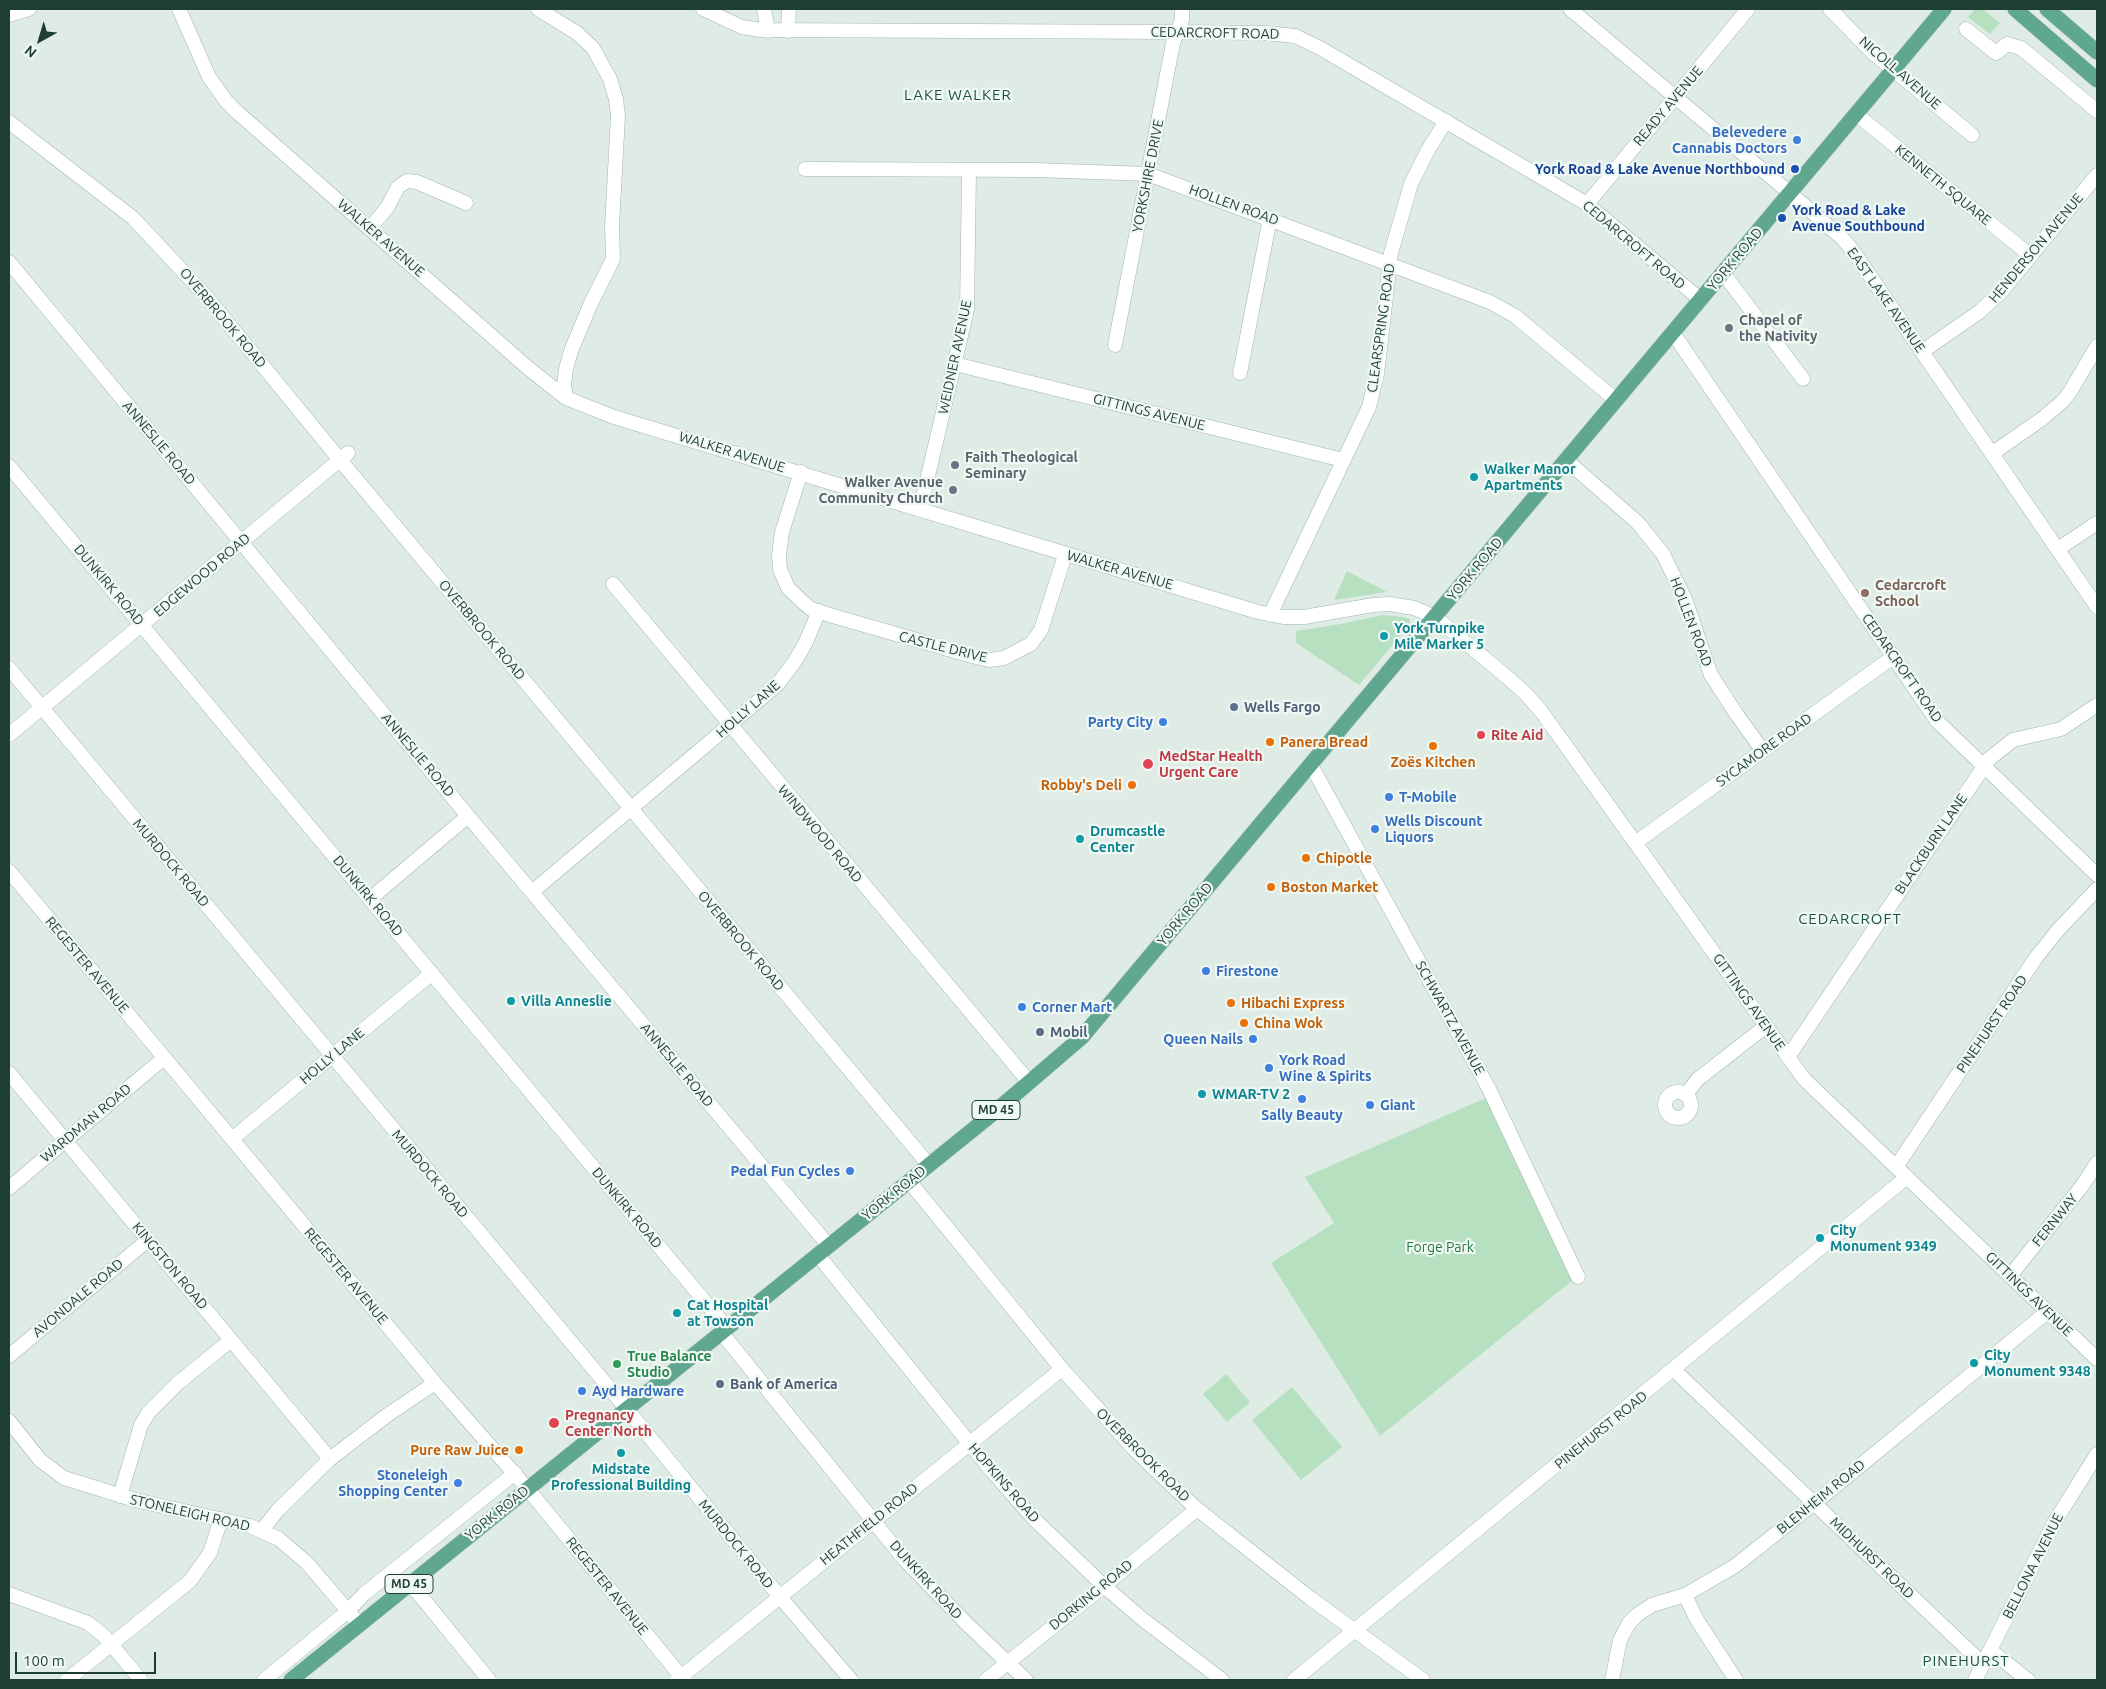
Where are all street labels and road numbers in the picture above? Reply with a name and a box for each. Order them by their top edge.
street label: CEDARCROFT ROAD [1150,23,1280,43]
street label: NICOLL AVENUE [1856,33,1944,113]
street label: READY AVENUE [1630,63,1706,149]
street label: YORKSHIRE DRIVE [1129,118,1167,234]
street label: KENNETH SQUARE [1892,141,1994,229]
street label: HOLLEN ROAD [1187,181,1281,229]
street label: HENDERSON AVENUE [1985,190,2087,306]
street label: WALKER AVENUE [334,196,428,280]
street label: CEDARCROFT ROAD [1579,197,1689,293]
street label: YORK ROAD [1704,224,1766,294]
street label: EAST LAKE AVENUE [1843,244,1929,356]
street label: CLEARSPRING ROAD [1364,262,1398,394]
street label: OVERBROOK ROAD [176,264,270,372]
street label: WEIDNER AVENUE [935,298,975,416]
street label: GITTINGS AVENUE [1091,390,1207,434]
street label: ANNESLIE ROAD [119,398,199,488]
street label: WALKER AVENUE [677,428,787,476]
street label: EDGEWOOD ROAD [150,530,254,620]
street label: YORK ROAD [1444,534,1506,604]
street label: DUNKIRK ROAD [70,541,148,629]
street label: WALKER AVENUE [1065,547,1175,593]
street label: HOLLEN ROAD [1666,575,1716,669]
street label: OVERBROOK ROAD [435,576,529,684]
street label: CEDARCROFT ROAD [1858,610,1946,726]
street label: CASTLE DRIVE [897,628,989,666]
street label: HOLLY LANE [713,677,783,741]
street label: ANNESLIE ROAD [378,710,458,800]
street label: SYCAMORE ROAD [1713,710,1815,790]
street label: WINDWOOD ROAD [774,782,866,886]
street label: BLACKBURN LANE [1891,791,1971,897]
street label: MURDOCK ROAD [129,815,213,911]
street label: DUNKIRK ROAD [329,852,407,940]
street label: YORK ROAD [1154,879,1216,949]
street label: OVERBROOK ROAD [694,887,788,995]
street label: REGESTER AVENUE [42,913,132,1017]
street label: GITTINGS AVENUE [1709,950,1789,1054]
street label: SCHWARTZ AVENUE [1412,958,1488,1078]
street label: PINEHURST ROAD [1953,972,2031,1076]
street label: ANNESLIE ROAD [637,1020,717,1110]
street label: HOLLY LANE [296,1024,368,1088]
street label: WARDMAN ROAD [37,1080,135,1166]
road number: MD 45 [972,1100,1020,1120]
street label: MURDOCK ROAD [388,1126,472,1222]
street label: YORK ROAD [859,1162,929,1224]
street label: DUNKIRK ROAD [588,1164,666,1252]
street label: FERNWAY [2029,1190,2081,1250]
street label: KINGSTON ROAD [129,1219,211,1313]
street label: REGESTER AVENUE [301,1224,391,1328]
street label: GITTINGS AVENUE [1982,1248,2076,1340]
street label: AVONDALE ROAD [29,1255,127,1341]
street label: PINEHURST ROAD [1551,1387,1651,1473]
street label: OVERBROOK ROAD [1093,1405,1193,1505]
street label: HOPKINS ROAD [965,1440,1043,1526]
street label: BLENHEIM ROAD [1773,1456,1869,1538]
street label: HEATHFIELD ROAD [817,1479,921,1569]
street label: YORK ROAD [462,1482,532,1544]
street label: STONELEIGH ROAD [128,1491,252,1535]
street label: MURDOCK ROAD [695,1496,777,1592]
street label: BELLONA AVENUE [1999,1510,2067,1622]
street label: MIDHURST ROAD [1826,1514,1918,1602]
street label: REGESTER AVENUE [562,1534,652,1638]
street label: DUNKIRK ROAD [886,1537,966,1623]
street label: DORKING ROAD [1046,1556,1136,1634]
road number: MD 45 [385,1575,433,1594]

